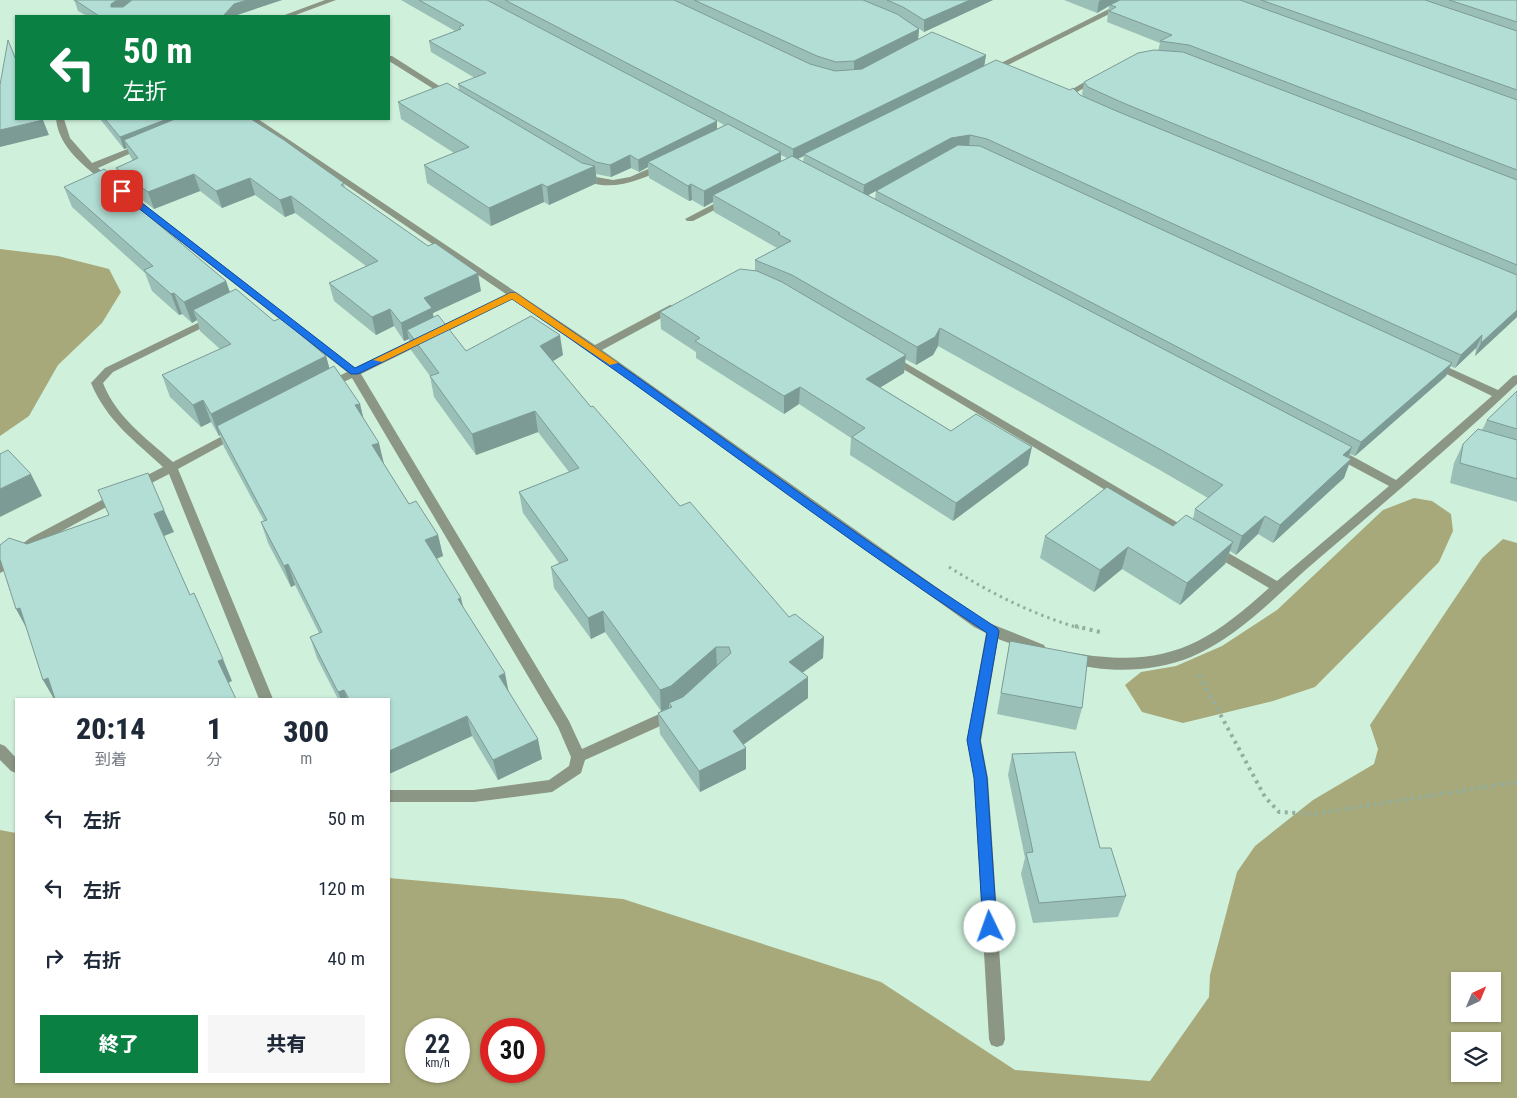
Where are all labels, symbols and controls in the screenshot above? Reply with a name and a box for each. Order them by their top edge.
text: 50 m [123,31,192,72]
icon: left [40,35,105,100]
text: 左折 [123,79,167,104]
pin [101,170,143,212]
icon: arrive [108,177,136,205]
text: 20:14 [76,711,145,746]
text: 1 [207,711,222,746]
text: 300 [283,714,329,749]
text: m [300,749,312,768]
text: 到着 [95,750,127,769]
text: 分 [206,750,222,769]
icon: left [40,804,68,832]
text: 50 m [328,807,365,830]
text: 左折 [83,809,121,832]
icon: left [40,874,68,902]
text: 120 m [318,877,365,900]
text: 左折 [83,879,121,902]
position arrow [963,900,1015,952]
icon: right [40,944,68,972]
text: 40 m [328,947,365,970]
text: 右折 [83,949,121,972]
north arrow [1451,972,1501,1022]
map controls [1451,972,1501,1082]
button: 終了 [40,1015,198,1073]
button: 共有 [208,1015,365,1073]
speed limit sign: 30 [480,1018,545,1083]
text: 22 [425,1030,450,1059]
button: layers [1451,1032,1501,1082]
text: km/h [425,1056,450,1070]

